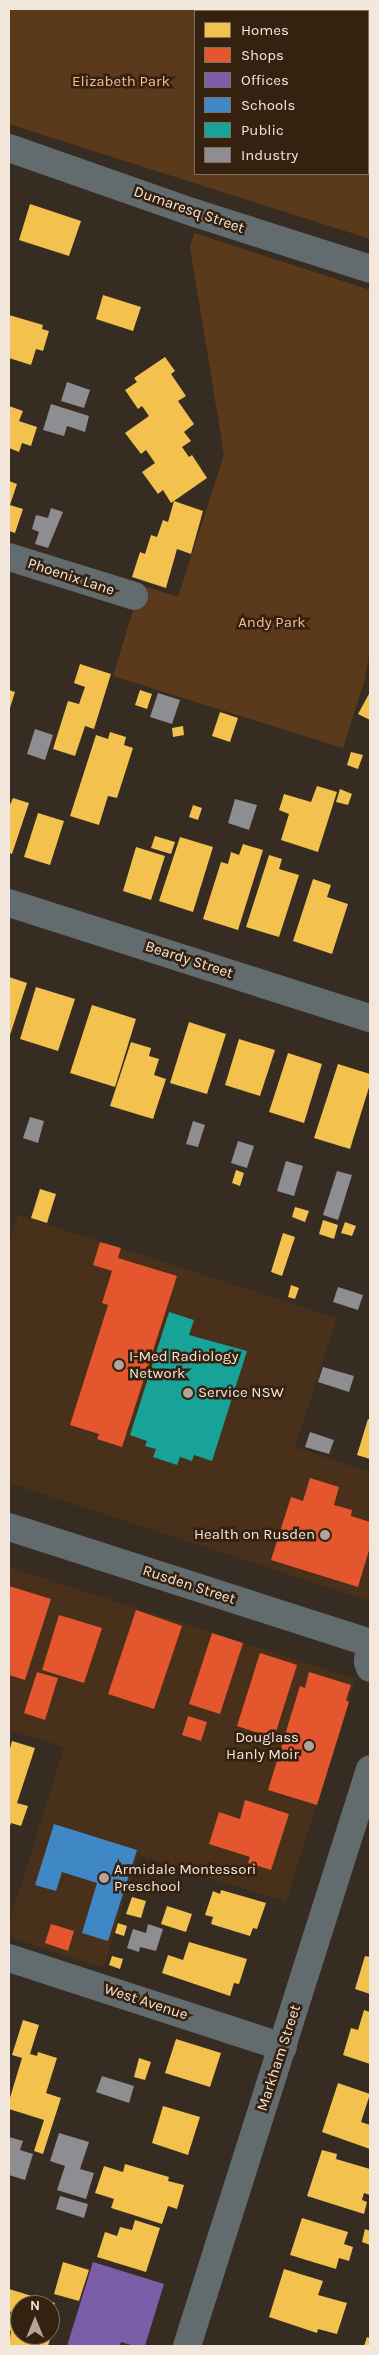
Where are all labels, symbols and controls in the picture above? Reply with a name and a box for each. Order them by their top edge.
legend [194,10,369,175]
text: Homes [241,21,289,39]
text: Shops [241,46,284,64]
text: Offices [241,71,289,89]
park label: Elizabeth Park [72,73,170,91]
text: Schools [241,96,295,114]
text: Public [241,121,284,139]
text: Industry [241,146,298,164]
street label: Dumaresq Street [131,183,247,237]
street label: Phoenix Lane [25,555,117,599]
park label: Andy Park [238,614,306,632]
street label: Beardy Street [143,937,235,983]
place label: I-Med Radiology Network [129,1347,238,1382]
marker: I-Med Radiology Network [113,1359,125,1371]
place label: Service NSW [198,1384,284,1402]
marker: Service NSW [182,1387,194,1399]
place label: Health on Rusden [194,1526,315,1544]
marker: Health on Rusden [319,1529,331,1541]
street label: Rusden Street [140,1562,238,1608]
place label: Douglass Hanly Moir [226,1728,299,1763]
marker: Douglass Hanly Moir [303,1740,315,1752]
place label: Armidale Montessori Preschool [114,1860,256,1895]
marker: Armidale Montessori Preschool [98,1872,110,1884]
street label: West Avenue [102,1980,190,2024]
street label: Markham Street [253,2002,305,2114]
north arrow [10,2295,60,2345]
text: N [30,2297,40,2314]

